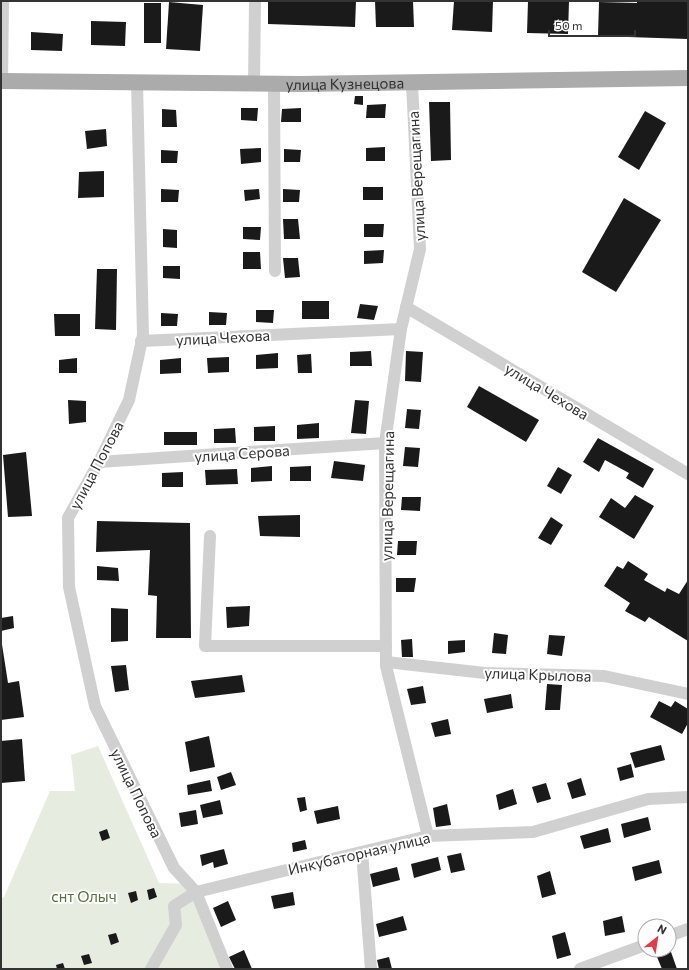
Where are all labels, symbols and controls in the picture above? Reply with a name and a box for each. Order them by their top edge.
scale bar [549,12,635,38]
text: 50 m [555,18,583,32]
street label: улица Кузнецова [286,73,404,93]
street label: улица Верещагина [404,111,428,241]
street label: улица Чехова [175,326,271,348]
street label: улица Чехова [502,359,592,423]
street label: улица Попова [65,418,127,512]
street label: улица Верещагина [377,431,397,561]
street label: улица Серова [194,441,290,465]
street label: улица Крылова [484,663,592,685]
street label: улица Попова [108,745,166,841]
street label: Инкубаторная улица [286,828,432,878]
park label: снт Олыч [51,887,117,905]
north arrow [637,918,677,958]
text: N [655,921,669,937]

